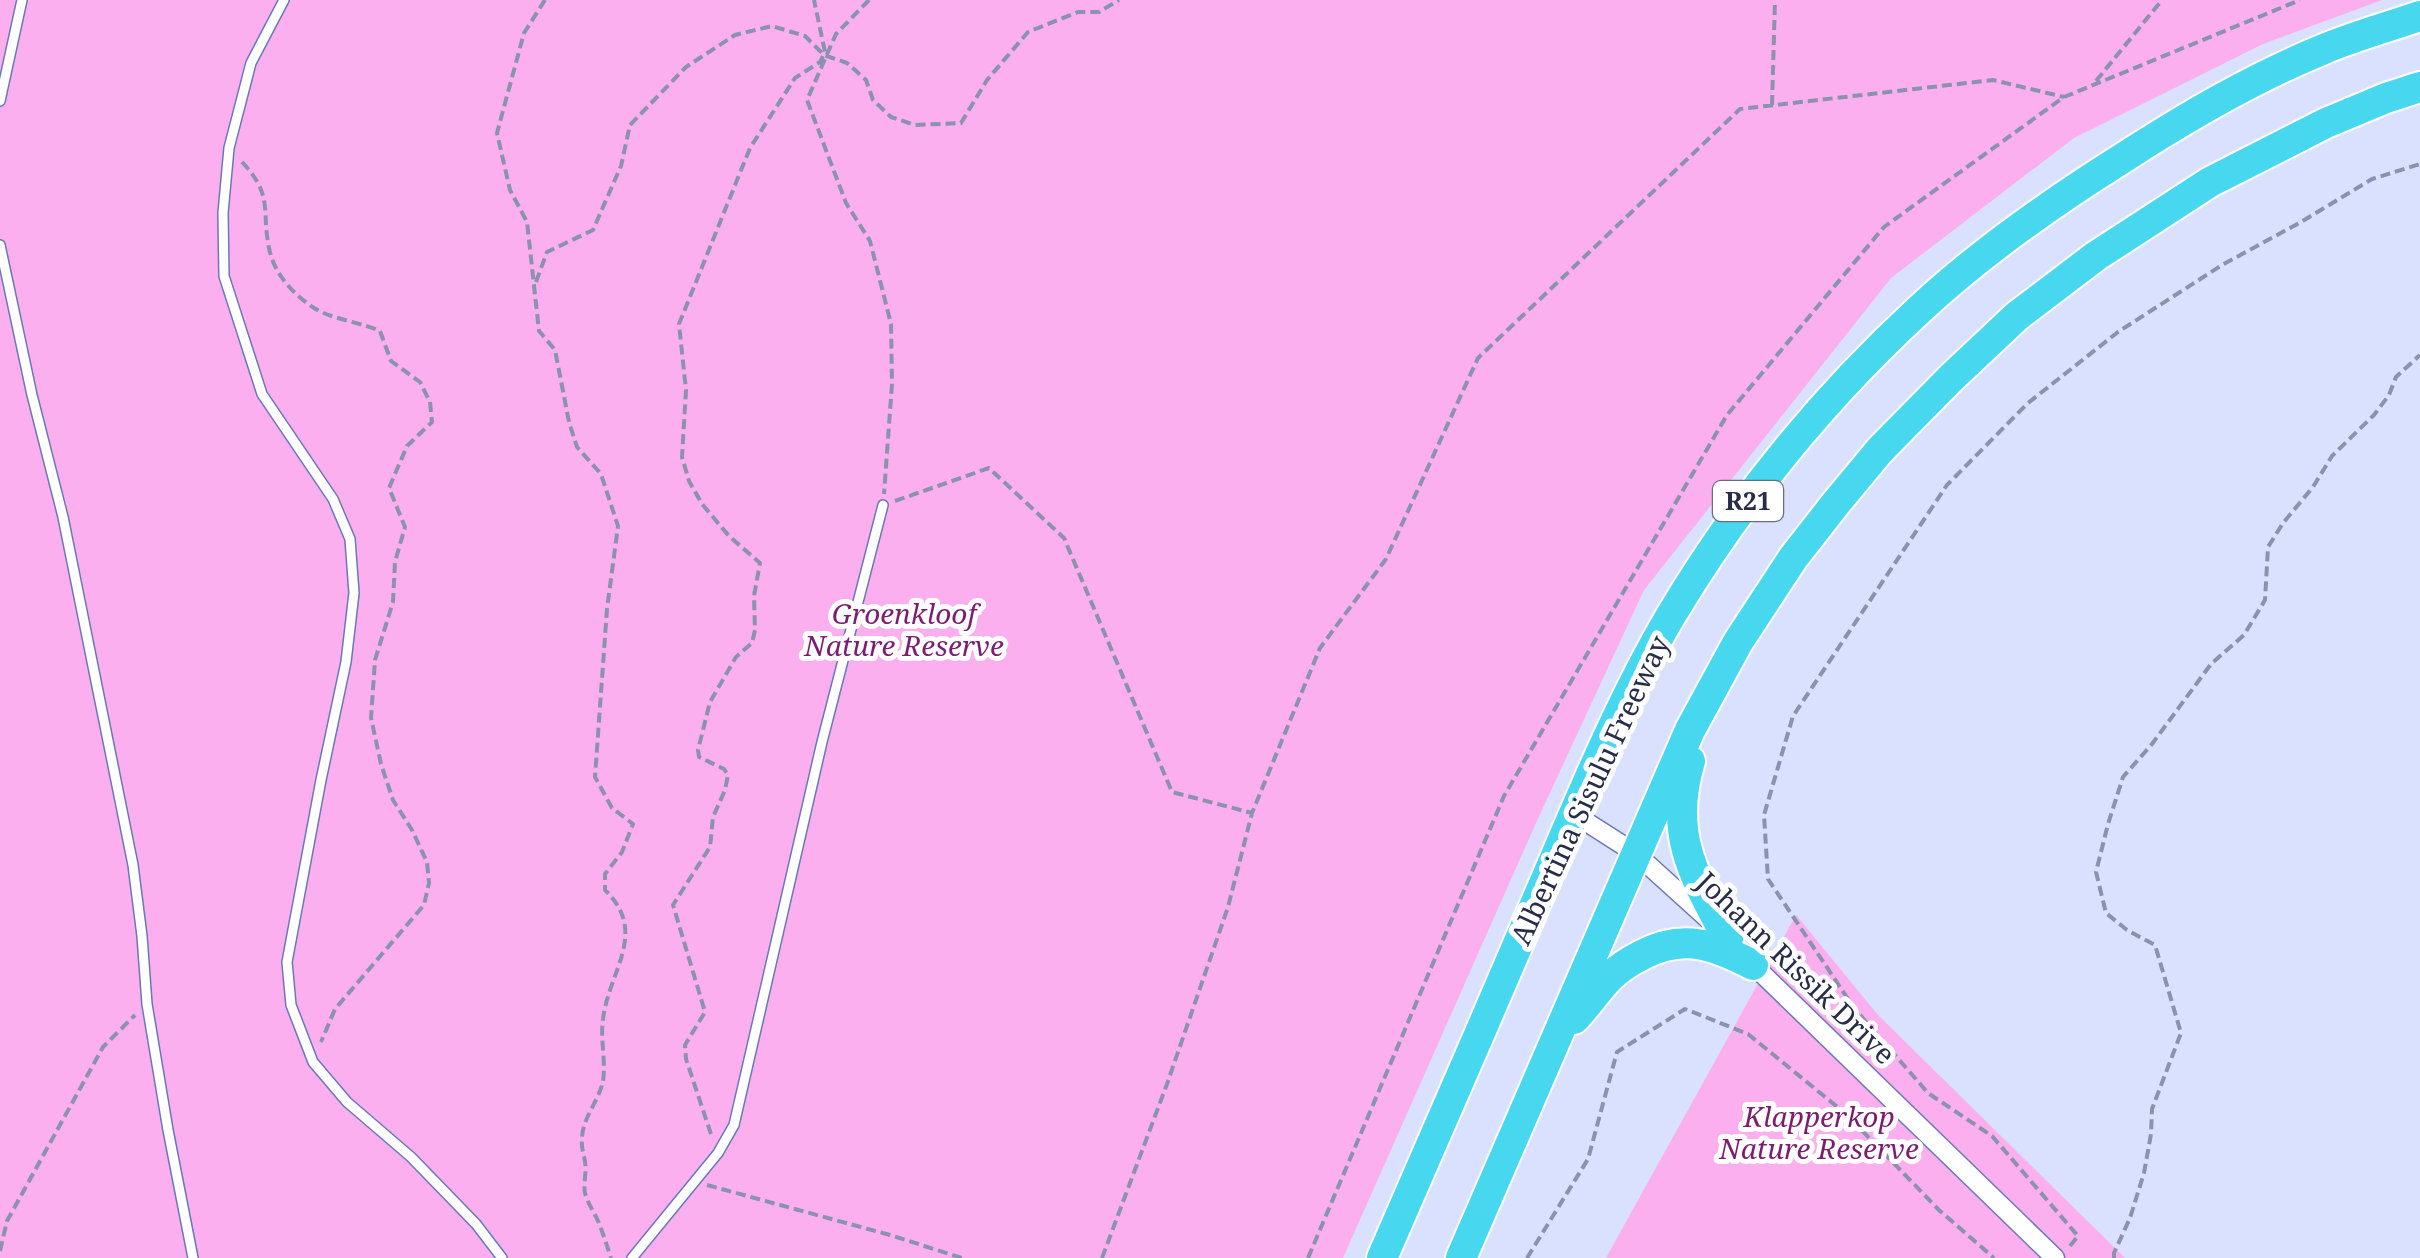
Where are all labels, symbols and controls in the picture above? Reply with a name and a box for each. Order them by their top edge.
road number: R21 [1713,481,1783,521]
park label: Groenkloof Nature Reserve [803,594,1004,664]
street label: Albertina Sisulu Freeway [1501,629,1678,950]
street label: Johann Rissik Drive [1689,862,1904,1072]
park label: Klapperkop Nature Reserve [1718,1097,1919,1167]

